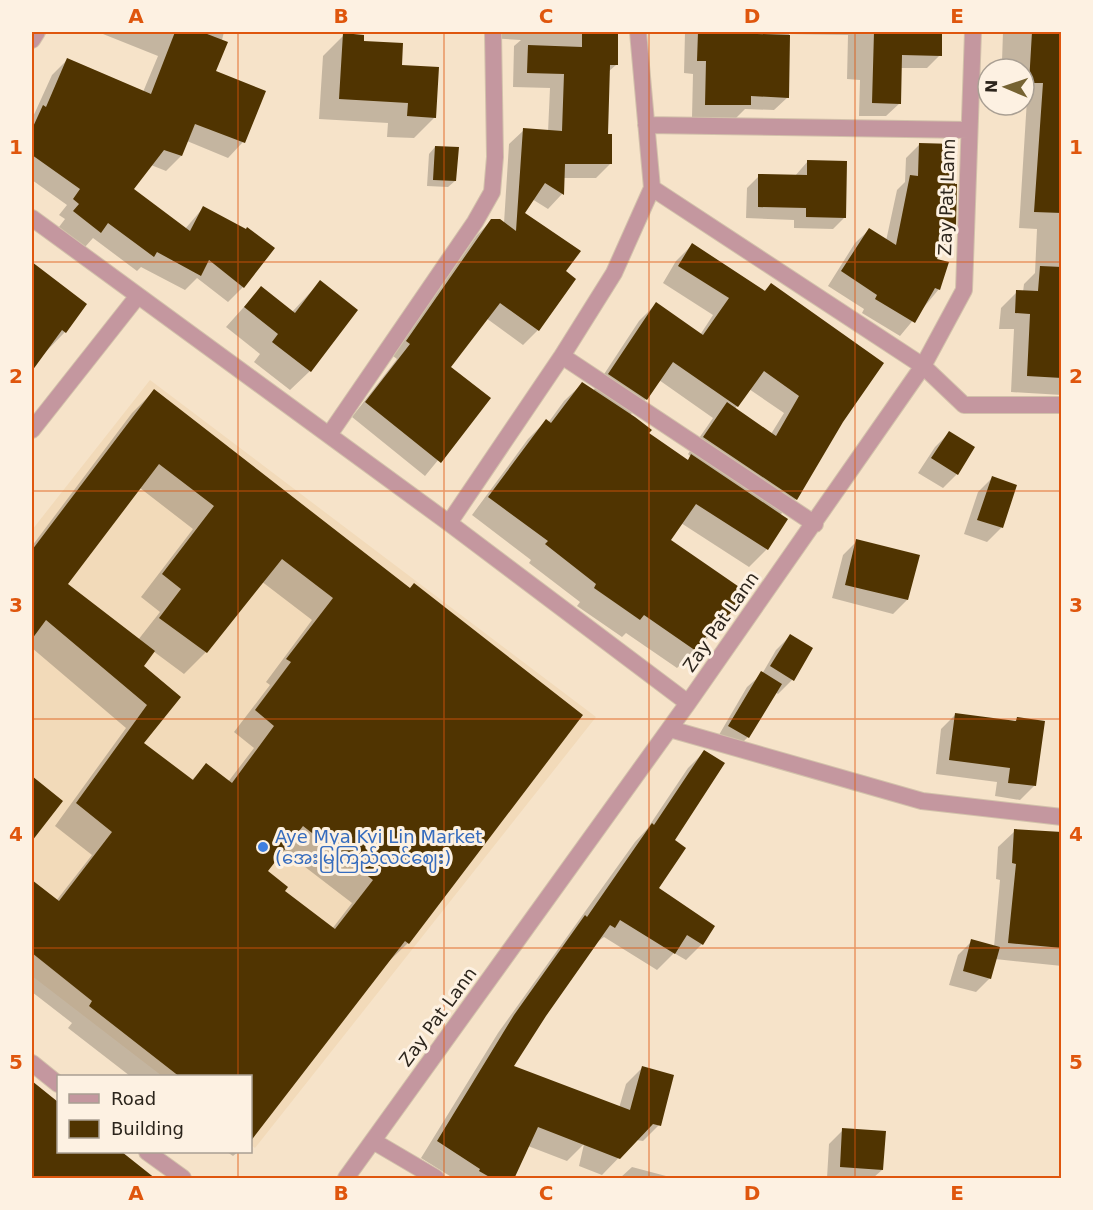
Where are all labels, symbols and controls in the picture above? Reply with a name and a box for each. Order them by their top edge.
text: A [128,4,144,28]
text: B [333,4,349,28]
text: C [539,4,553,28]
text: D [744,4,760,28]
text: E [950,4,964,28]
north arrow [976,57,1036,117]
text: N [982,79,1001,94]
text: 1 [9,135,23,159]
text: 1 [1069,135,1083,159]
street label: Zay Pat Lann [934,138,959,256]
text: 2 [9,364,23,388]
text: 2 [1069,364,1083,388]
street label: Zay Pat Lann [678,568,763,676]
text: 3 [9,593,23,617]
text: 3 [1069,593,1083,617]
text: 4 [9,822,23,846]
text: 4 [1069,822,1083,846]
place label: Aye Mya Kyi Lin Market (အေးမြကြည်လင်ဈေး) [275,826,482,873]
marker: Aye Mya Kyi Lin Market (အေးမြကြည်လင်ဈေး) [256,840,270,854]
street label: Zay Pat Lann [395,963,481,1070]
text: 5 [9,1050,23,1074]
text: 5 [1069,1050,1083,1074]
legend [57,1075,252,1153]
text: Road [111,1088,156,1109]
text: Building [111,1118,184,1139]
text: A [128,1181,144,1205]
text: B [333,1181,349,1205]
text: C [539,1181,553,1205]
text: D [744,1181,760,1205]
text: E [950,1181,964,1205]

